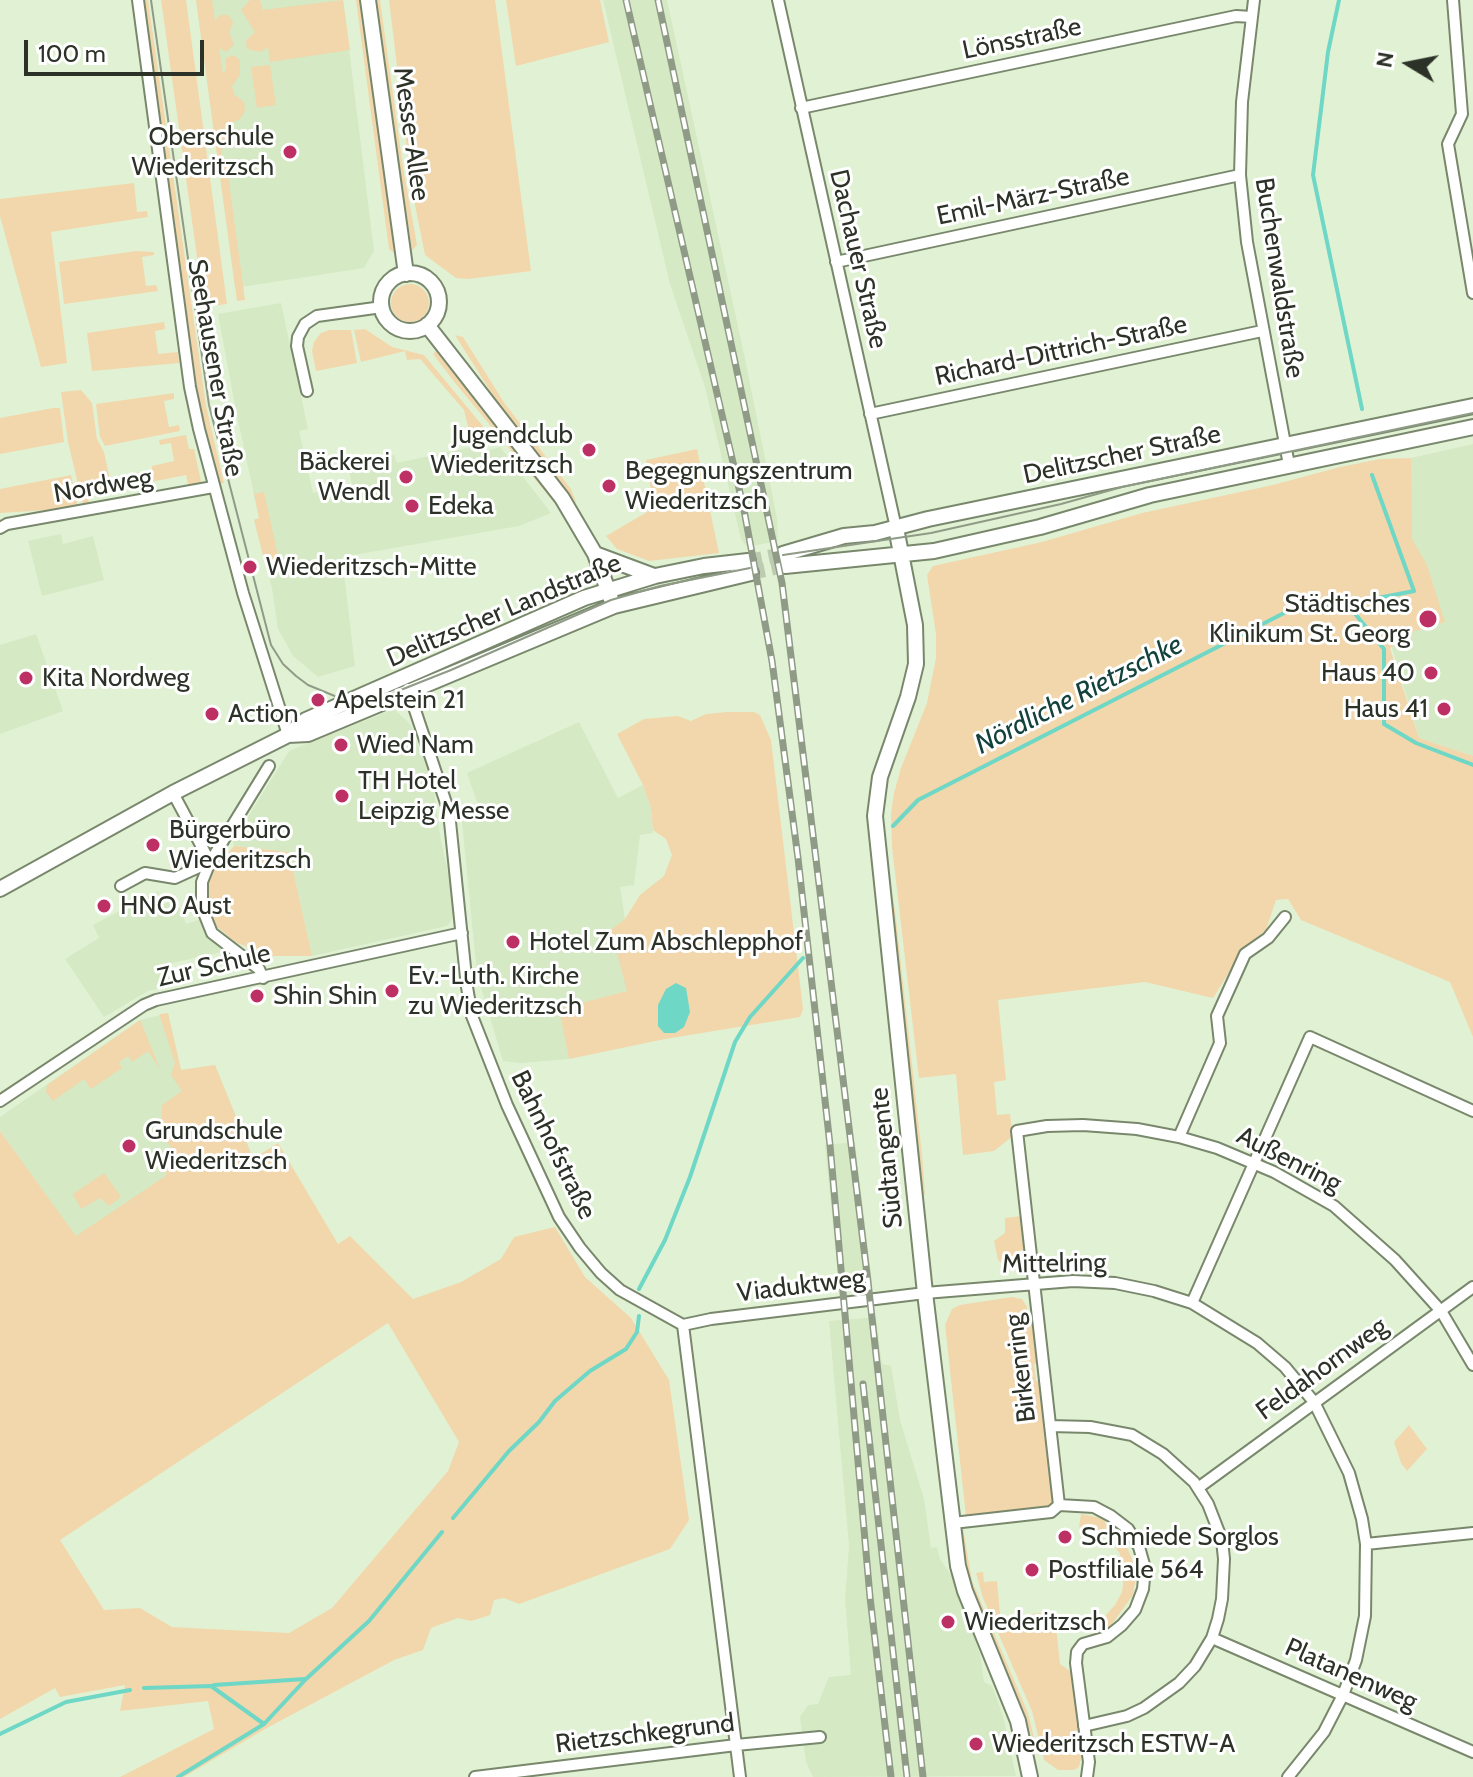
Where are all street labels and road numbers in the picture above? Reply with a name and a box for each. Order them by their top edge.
street label: Lönsstraße [960,11,1084,67]
street label: Messe-Allee [386,65,436,203]
street label: Emil-März-Straße [934,161,1132,233]
street label: Dachauer Straße [822,166,894,352]
street label: Buchenwaldstraße [1248,176,1310,380]
street label: Seehausener Straße [181,257,249,479]
street label: Richard-Dittrich-Straße [932,309,1190,393]
street label: Delitzscher Straße [1020,419,1224,491]
street label: Nordweg [51,462,155,510]
street label: Delitzscher Landstraße [382,548,626,674]
street label: Zur Schule [154,938,274,994]
street label: Bahnhofstraße [504,1065,602,1225]
street label: Südtangente [864,1086,910,1230]
street label: Außenring [1231,1120,1347,1200]
street label: Mittelring [1002,1247,1106,1281]
street label: Viaduktweg [735,1263,867,1309]
street label: Feldahornweg [1250,1311,1394,1427]
street label: Birkenring [999,1312,1043,1424]
street label: Platanenweg [1280,1632,1422,1718]
street label: Rietzschkegrund [554,1708,736,1760]

